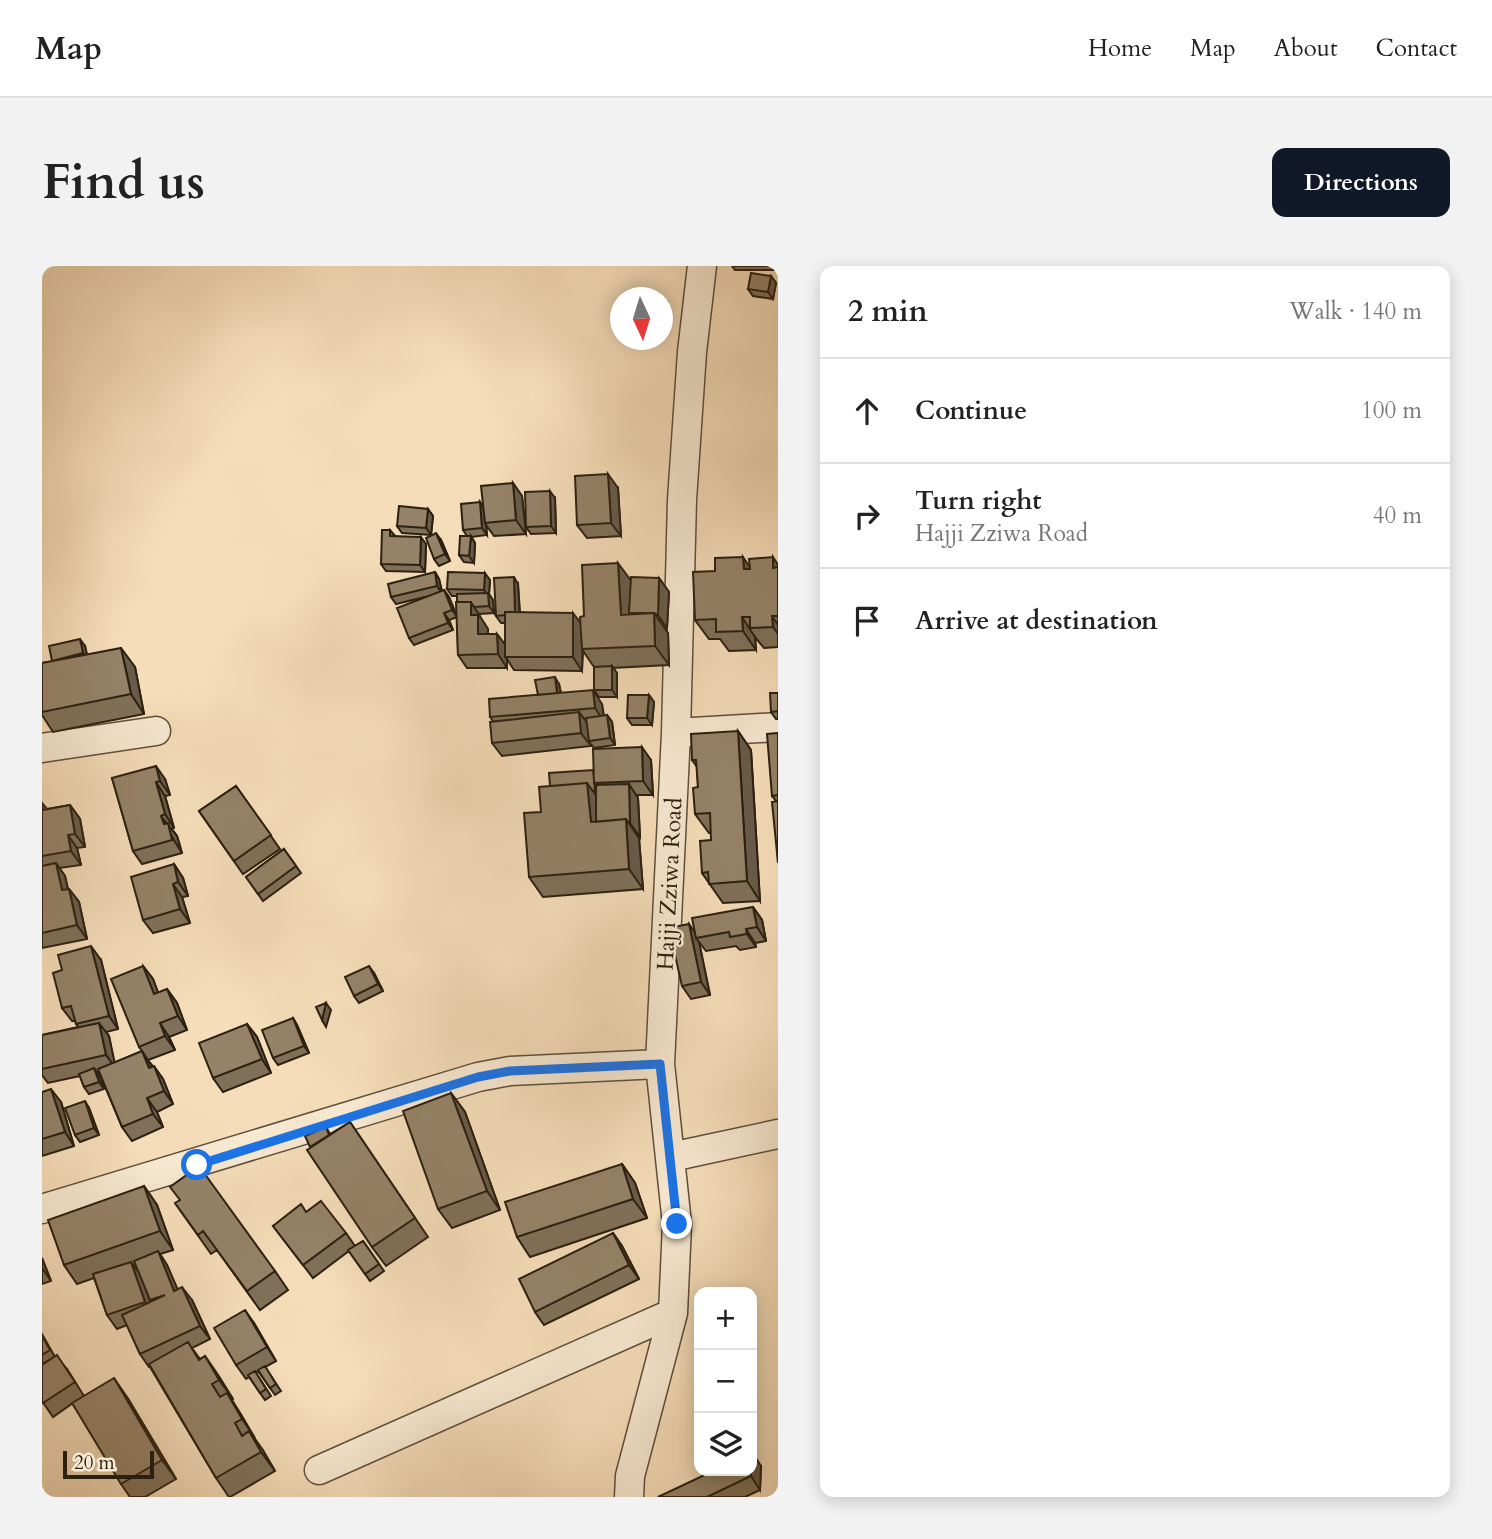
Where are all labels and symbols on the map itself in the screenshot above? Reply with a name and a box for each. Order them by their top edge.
north arrow [610,287,673,350]
street label: Hajji Zziwa Road [649,796,690,971]
route start [181,1149,212,1180]
route end [661,1208,692,1239]
scale bar [63,1448,154,1480]

